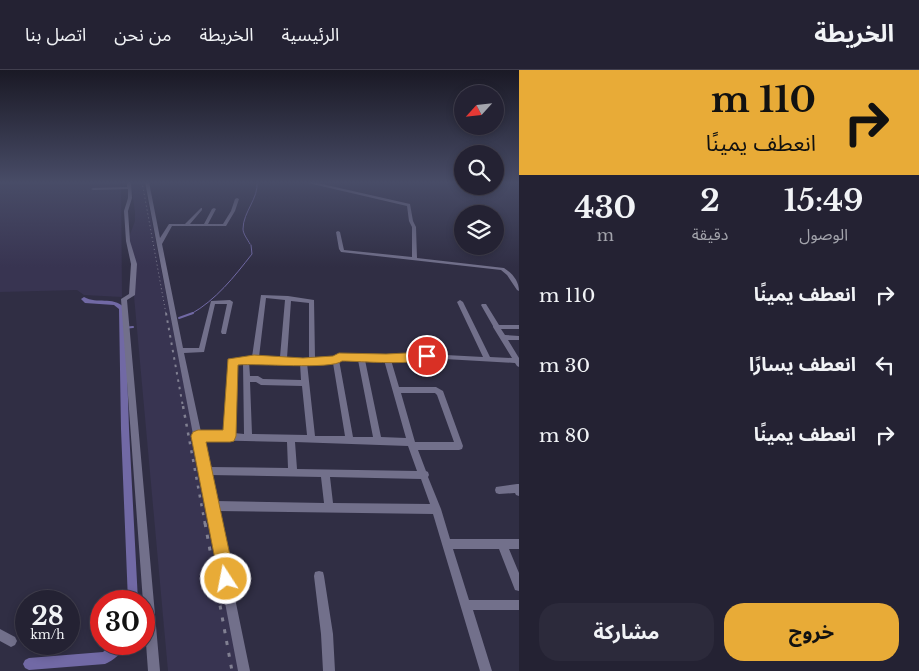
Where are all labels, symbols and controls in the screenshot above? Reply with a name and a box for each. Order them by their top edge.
text: الخريطة [814,19,894,48]
text: اتصل بنا [25,24,86,46]
text: من نحن [114,24,172,46]
text: الخريطة [200,24,253,46]
text: الرئيسية [281,24,339,46]
text: 110 m [711,78,816,121]
north arrow [454,85,504,135]
map controls [454,85,504,255]
icon: right [834,90,899,155]
text: انعطف يمينًا [706,130,816,157]
button: search [454,145,504,195]
text: 2 [700,182,720,219]
text: 15:49 [784,182,863,219]
text: 430 [575,189,636,226]
button: layers [454,205,504,255]
text: دقيقة [692,224,728,244]
text: الوصول [799,224,848,244]
text: m [597,225,614,245]
icon: right [871,281,899,309]
text: انعطف يمينًا [754,283,856,306]
text: 110 m [539,284,595,307]
pin [406,335,448,377]
icon: arrive [413,342,441,370]
icon: left [871,351,899,379]
text: انعطف يسارًا [749,353,856,376]
text: 30 m [539,354,590,377]
icon: right [871,421,899,449]
text: انعطف يمينًا [754,423,856,446]
text: 80 m [539,424,590,447]
position arrow [199,552,251,604]
speed limit sign: 30 [90,590,155,655]
text: 28 [31,601,64,632]
button: مشاركة [539,603,714,661]
button: خروج [724,603,899,661]
text: km/h [30,627,65,642]

